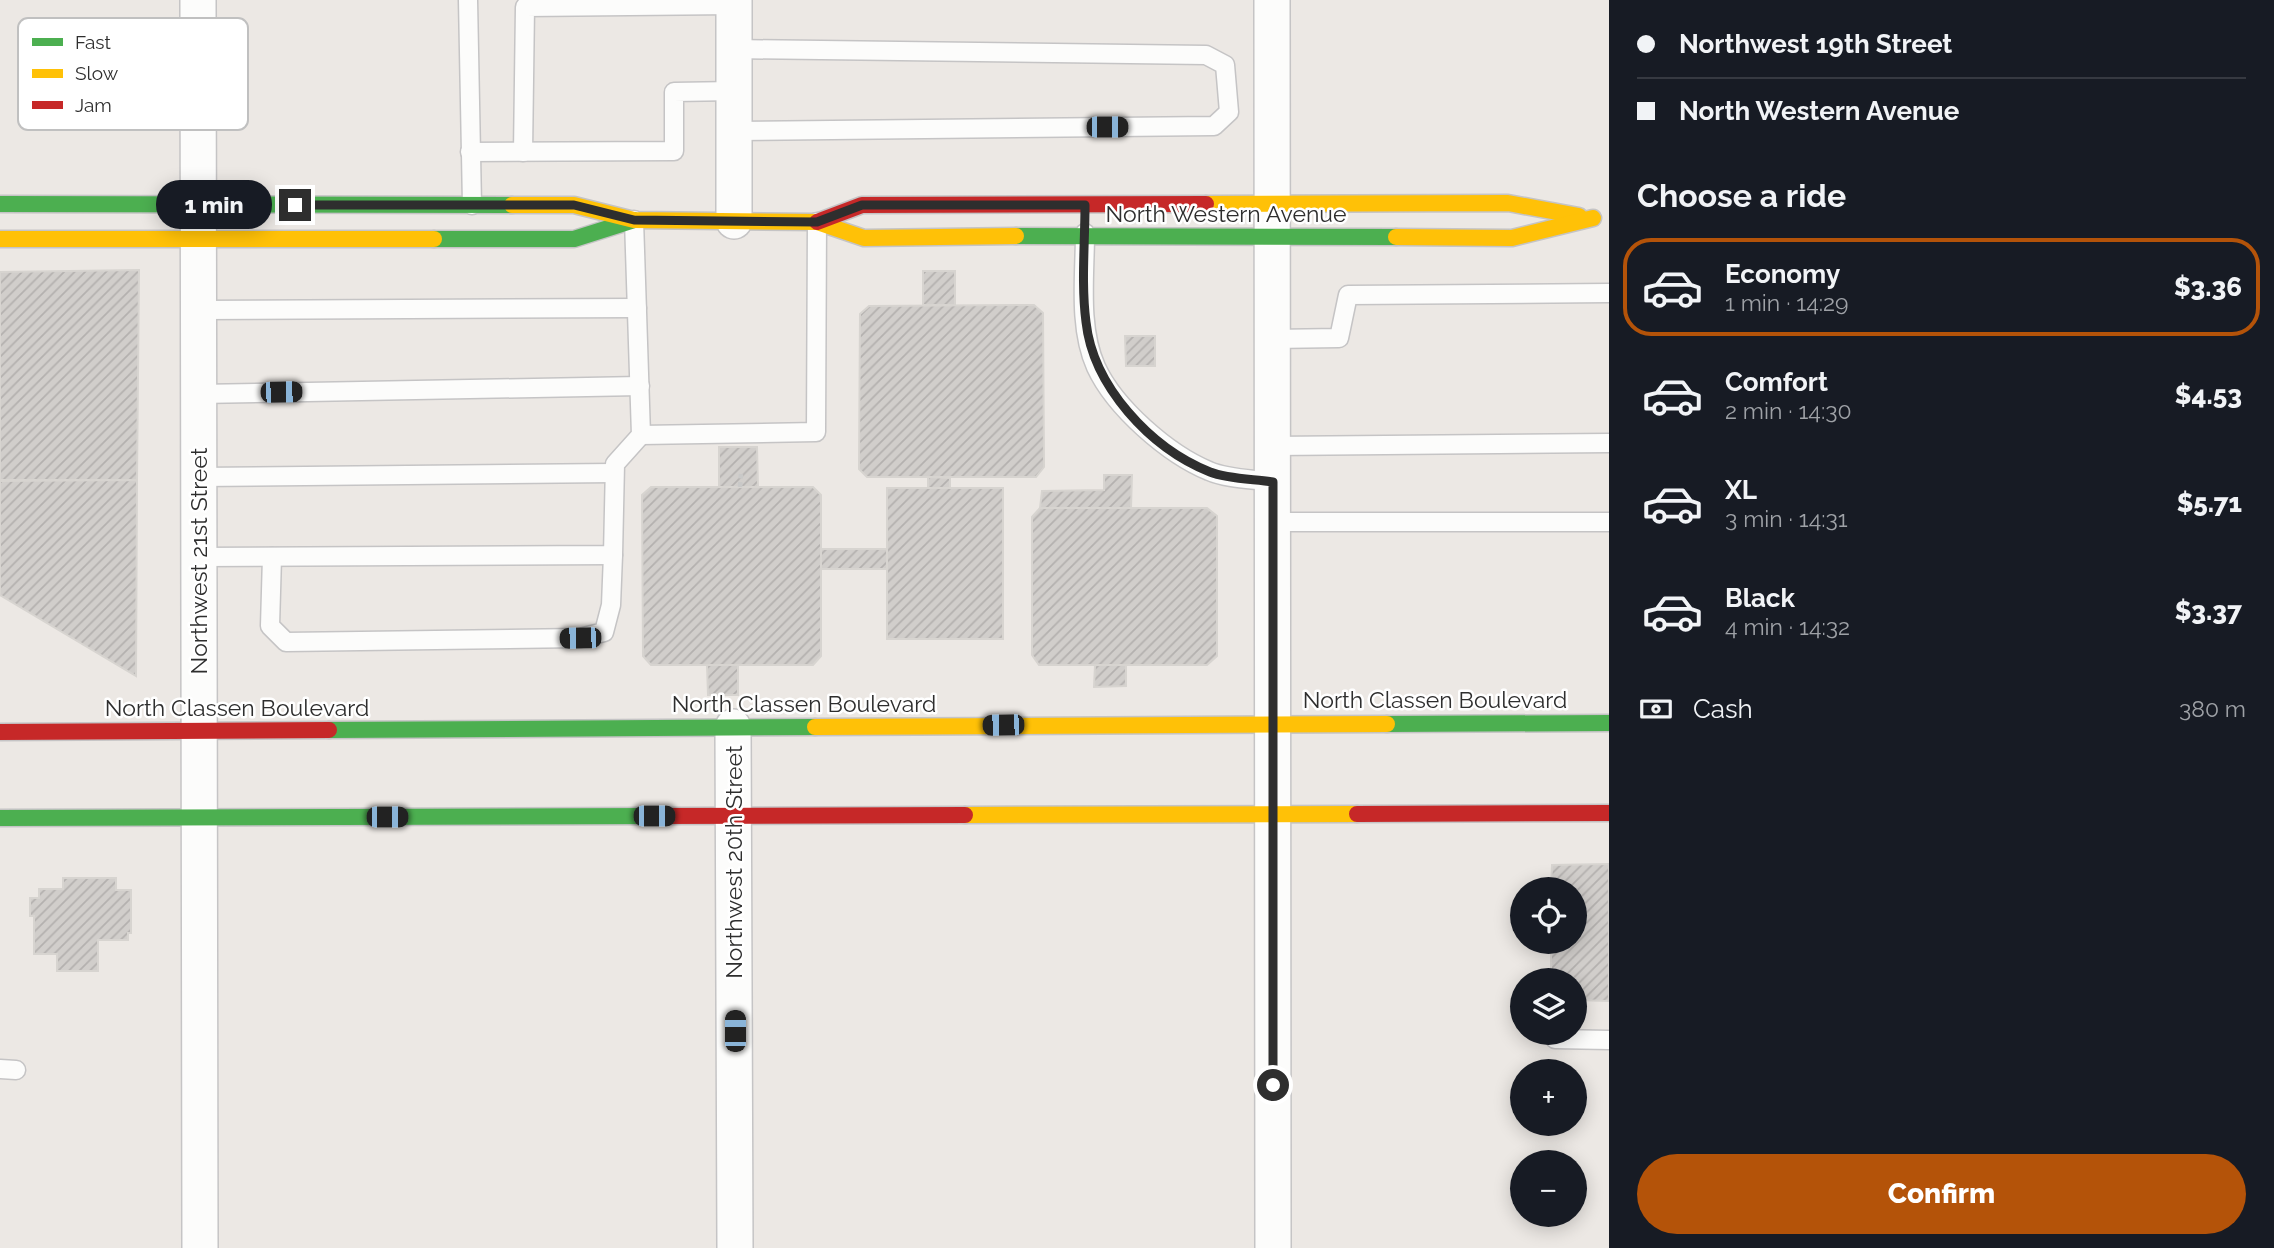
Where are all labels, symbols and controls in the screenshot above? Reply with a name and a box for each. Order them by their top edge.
legend [18,18,248,130]
text: Northwest 19th Street [1679,29,1952,59]
text: Fast [75,31,111,53]
text: Slow [75,62,119,84]
text: Jam [75,94,112,116]
text: North Western Avenue [1679,96,1959,126]
car [1087,117,1129,138]
text: Choose a ride [1637,177,1846,214]
callout: 1 min [155,180,270,230]
route end [279,189,311,221]
text: 1 min [184,191,244,218]
street label: North Western Avenue [1106,200,1346,227]
icon: car [1641,256,1704,319]
text: Economy [1725,259,1840,289]
text: $3.36 [2174,272,2242,302]
text: 1 min · 14:29 [1725,289,1849,316]
icon: car [1641,364,1704,427]
text: Comfort [1725,367,1828,397]
text: $4.53 [2175,380,2242,410]
car [260,381,303,403]
text: 2 min · 14:30 [1725,397,1852,424]
street label: Northwest 21st Street [185,447,212,674]
icon: car [1641,472,1704,535]
text: XL [1725,475,1757,505]
text: $5.71 [2177,488,2242,518]
text: 3 min · 14:31 [1725,505,1848,532]
icon: car [1641,580,1704,643]
text: Black [1725,583,1795,613]
text: $3.37 [2175,596,2242,626]
text: 4 min · 14:32 [1725,613,1850,640]
car [559,627,602,649]
street label: North Classen Boulevard [1303,686,1567,713]
street label: North Classen Boulevard [672,690,936,717]
icon: cash [1637,690,1675,728]
street label: North Classen Boulevard [105,694,369,721]
text: Cash [1693,694,1753,724]
text: 380 m [2179,695,2246,722]
car [982,714,1025,736]
street label: Northwest 20th Street [720,745,747,979]
car [634,806,676,827]
car [367,807,409,828]
map controls [1510,877,1587,1227]
button: locate [1510,877,1587,954]
button: layers [1510,968,1587,1045]
car [725,1010,746,1052]
button: + [1510,1059,1587,1136]
route start [1257,1069,1289,1101]
button: − [1510,1150,1587,1227]
button: Confirm [1637,1154,2246,1234]

